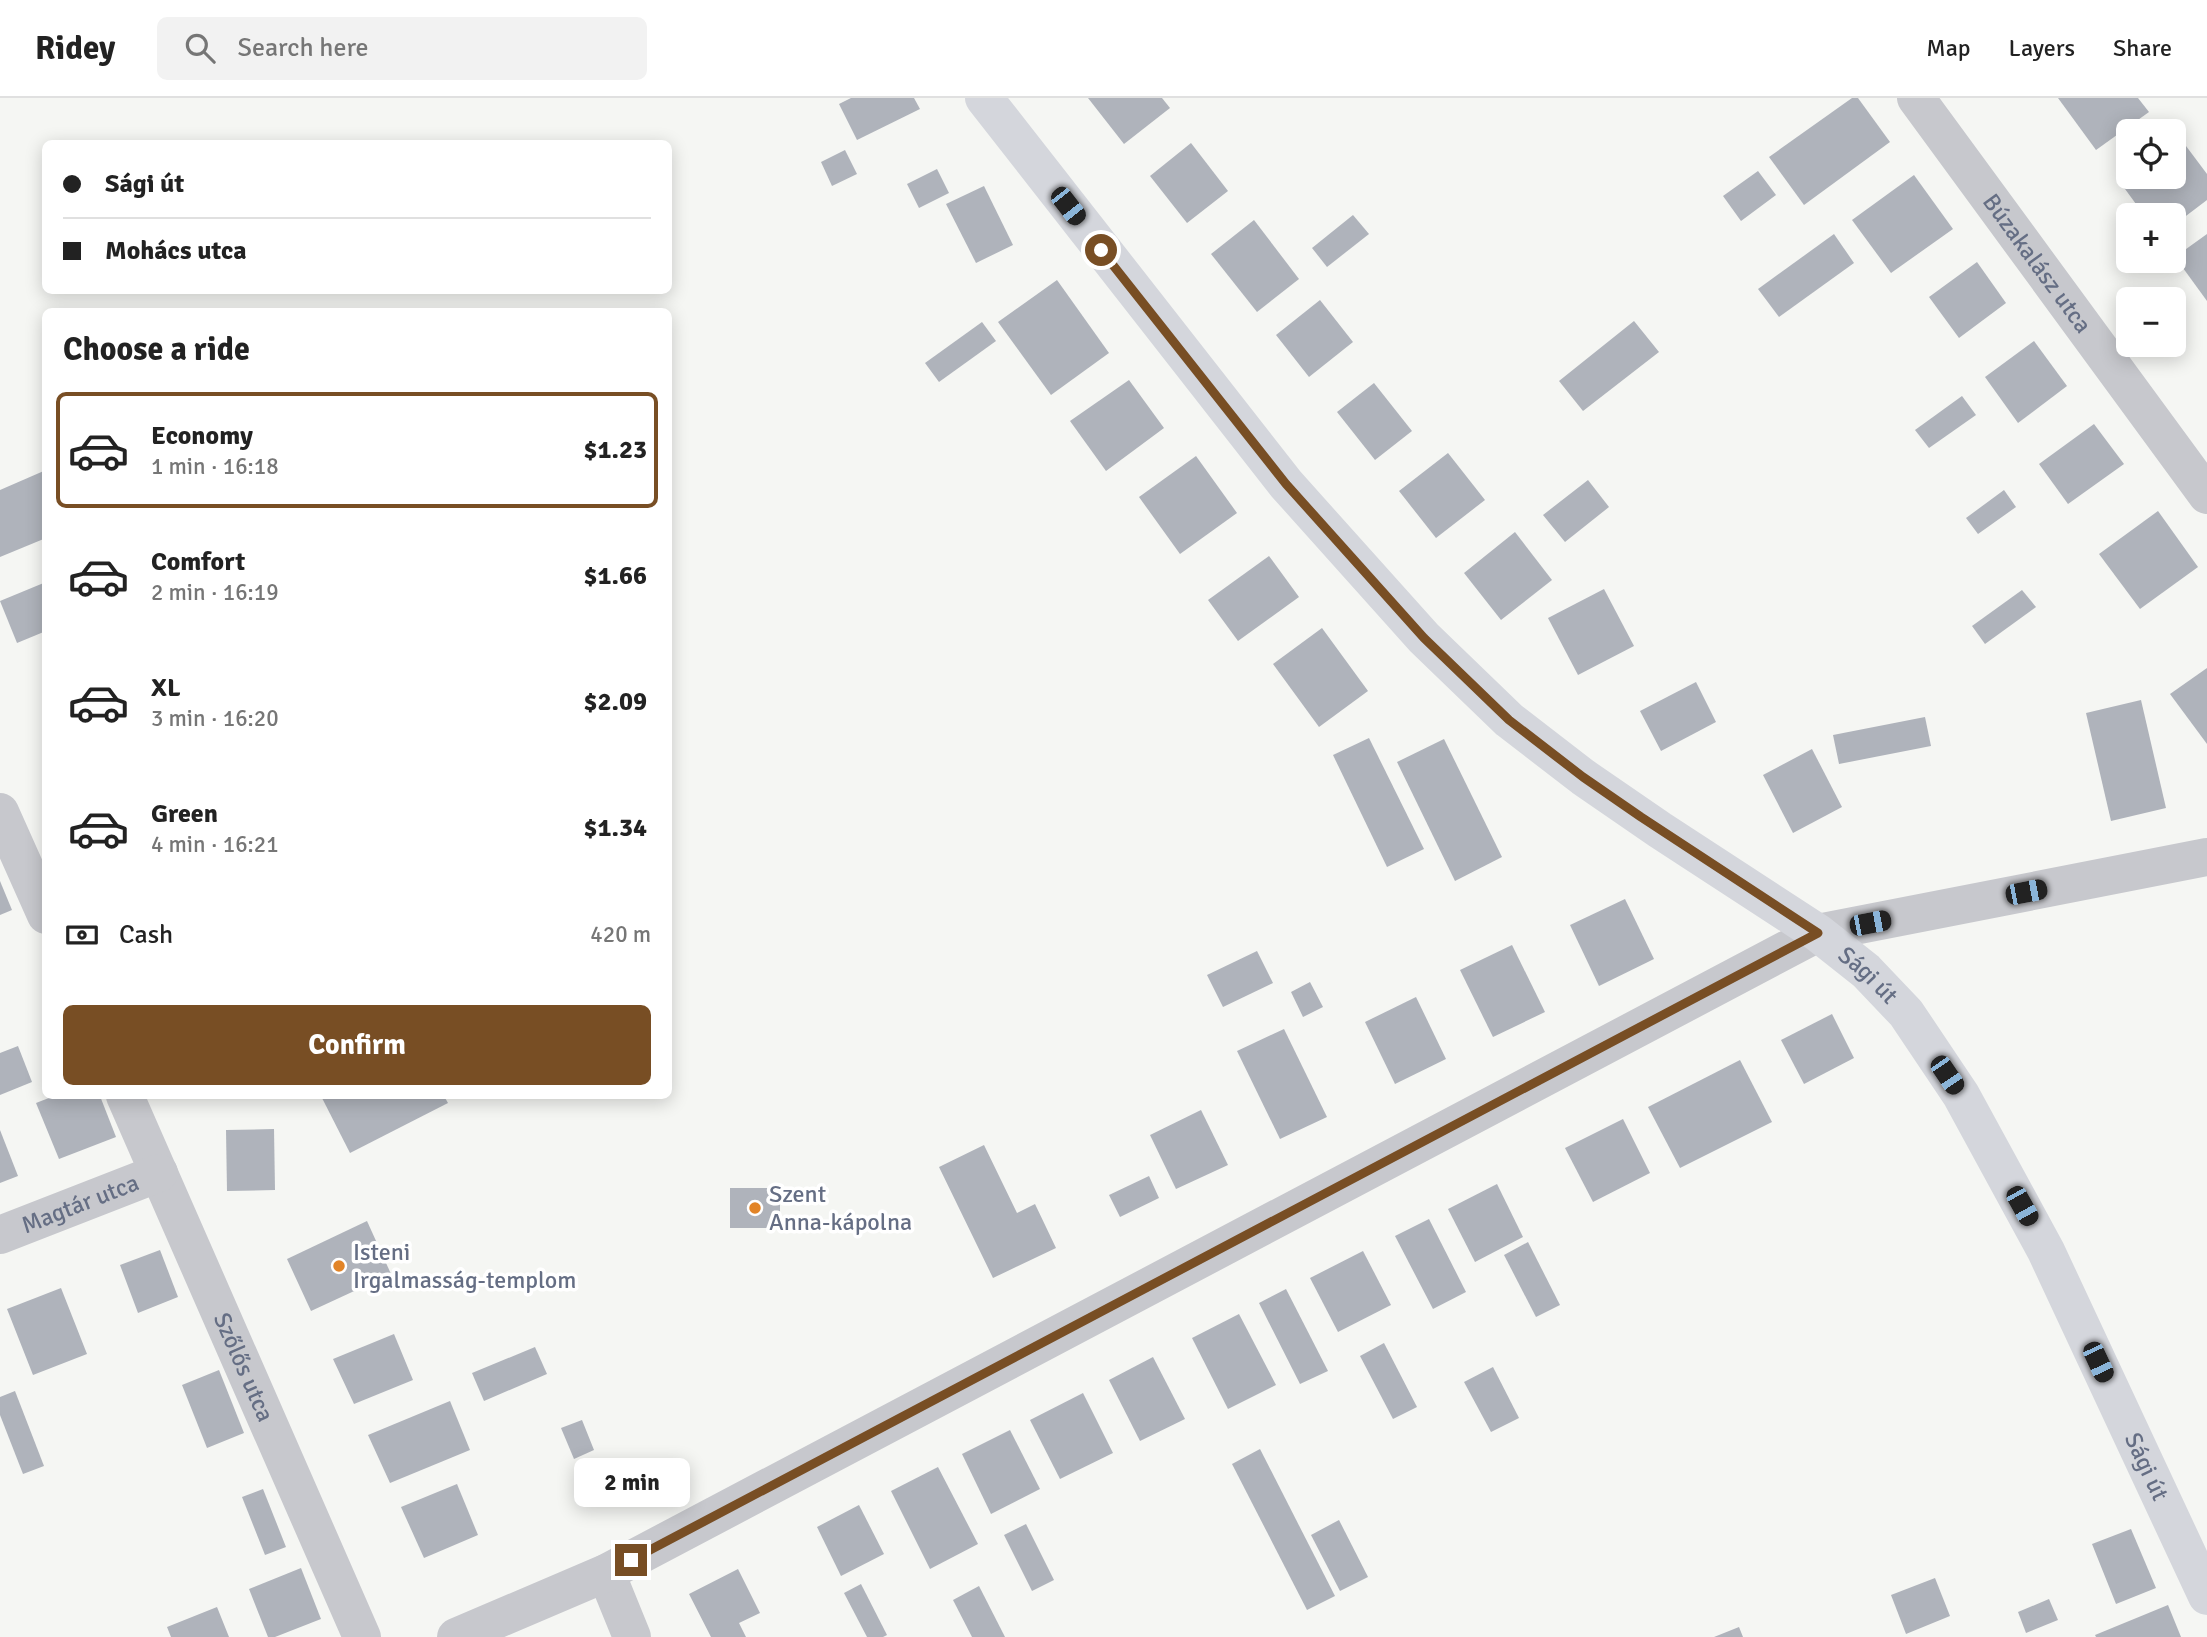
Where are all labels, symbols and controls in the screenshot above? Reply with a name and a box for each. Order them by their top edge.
search box [157,17,647,80]
text: Ridey [35,28,115,69]
icon: search [181,29,219,67]
text: Search here [237,32,369,64]
text: Map [1926,33,1971,63]
text: Layers [2009,33,2075,63]
text: Share [2113,33,2172,63]
map controls [2116,119,2186,357]
button: locate [2116,119,2186,189]
text: Sági út [105,168,184,200]
car [1047,183,1090,229]
street label: Búzakalász utca [1976,188,2098,339]
button: + [2116,203,2186,273]
route start [1085,234,1117,266]
text: Mohács utca [105,235,247,267]
button: − [2116,287,2186,357]
text: Choose a ride [63,330,250,369]
icon: car [67,419,130,482]
text: Economy [151,420,253,452]
text: $1.23 [583,434,647,466]
text: 1 min · 16:18 [151,452,279,481]
icon: car [67,545,130,608]
text: Comfort [151,546,245,578]
text: $1.66 [583,560,647,592]
text: 2 min · 16:19 [151,578,279,607]
icon: car [67,671,130,734]
text: XL [151,672,181,704]
text: $2.09 [583,686,647,718]
text: 3 min · 16:20 [151,704,279,733]
icon: car [67,797,130,860]
text: Green [151,798,218,830]
text: $1.34 [583,812,647,844]
text: 4 min · 16:21 [151,830,279,859]
car [2004,878,2049,906]
car [1848,909,1893,937]
icon: cash [63,916,101,954]
text: Cash [119,919,173,951]
text: 420 m [590,920,651,949]
street label: Sági út [1832,940,1904,1010]
button: Confirm [63,1005,651,1085]
car [1927,1052,1968,1098]
street label: Magtár utca [17,1167,143,1240]
place label: Szent Anna-kápolna [769,1179,912,1237]
car [2003,1183,2042,1229]
marker: Szent Anna-kápolna [747,1200,763,1216]
place label: Isteni Irgalmasság-templom [353,1237,576,1295]
marker: Isteni Irgalmasság-templom [331,1258,347,1274]
street label: Szőlős utca [207,1308,281,1426]
car [2080,1339,2117,1385]
street label: Sági út [2118,1428,2175,1505]
callout: 2 min [573,1458,689,1508]
text: 2 min [604,1468,660,1497]
route end [615,1544,647,1576]

